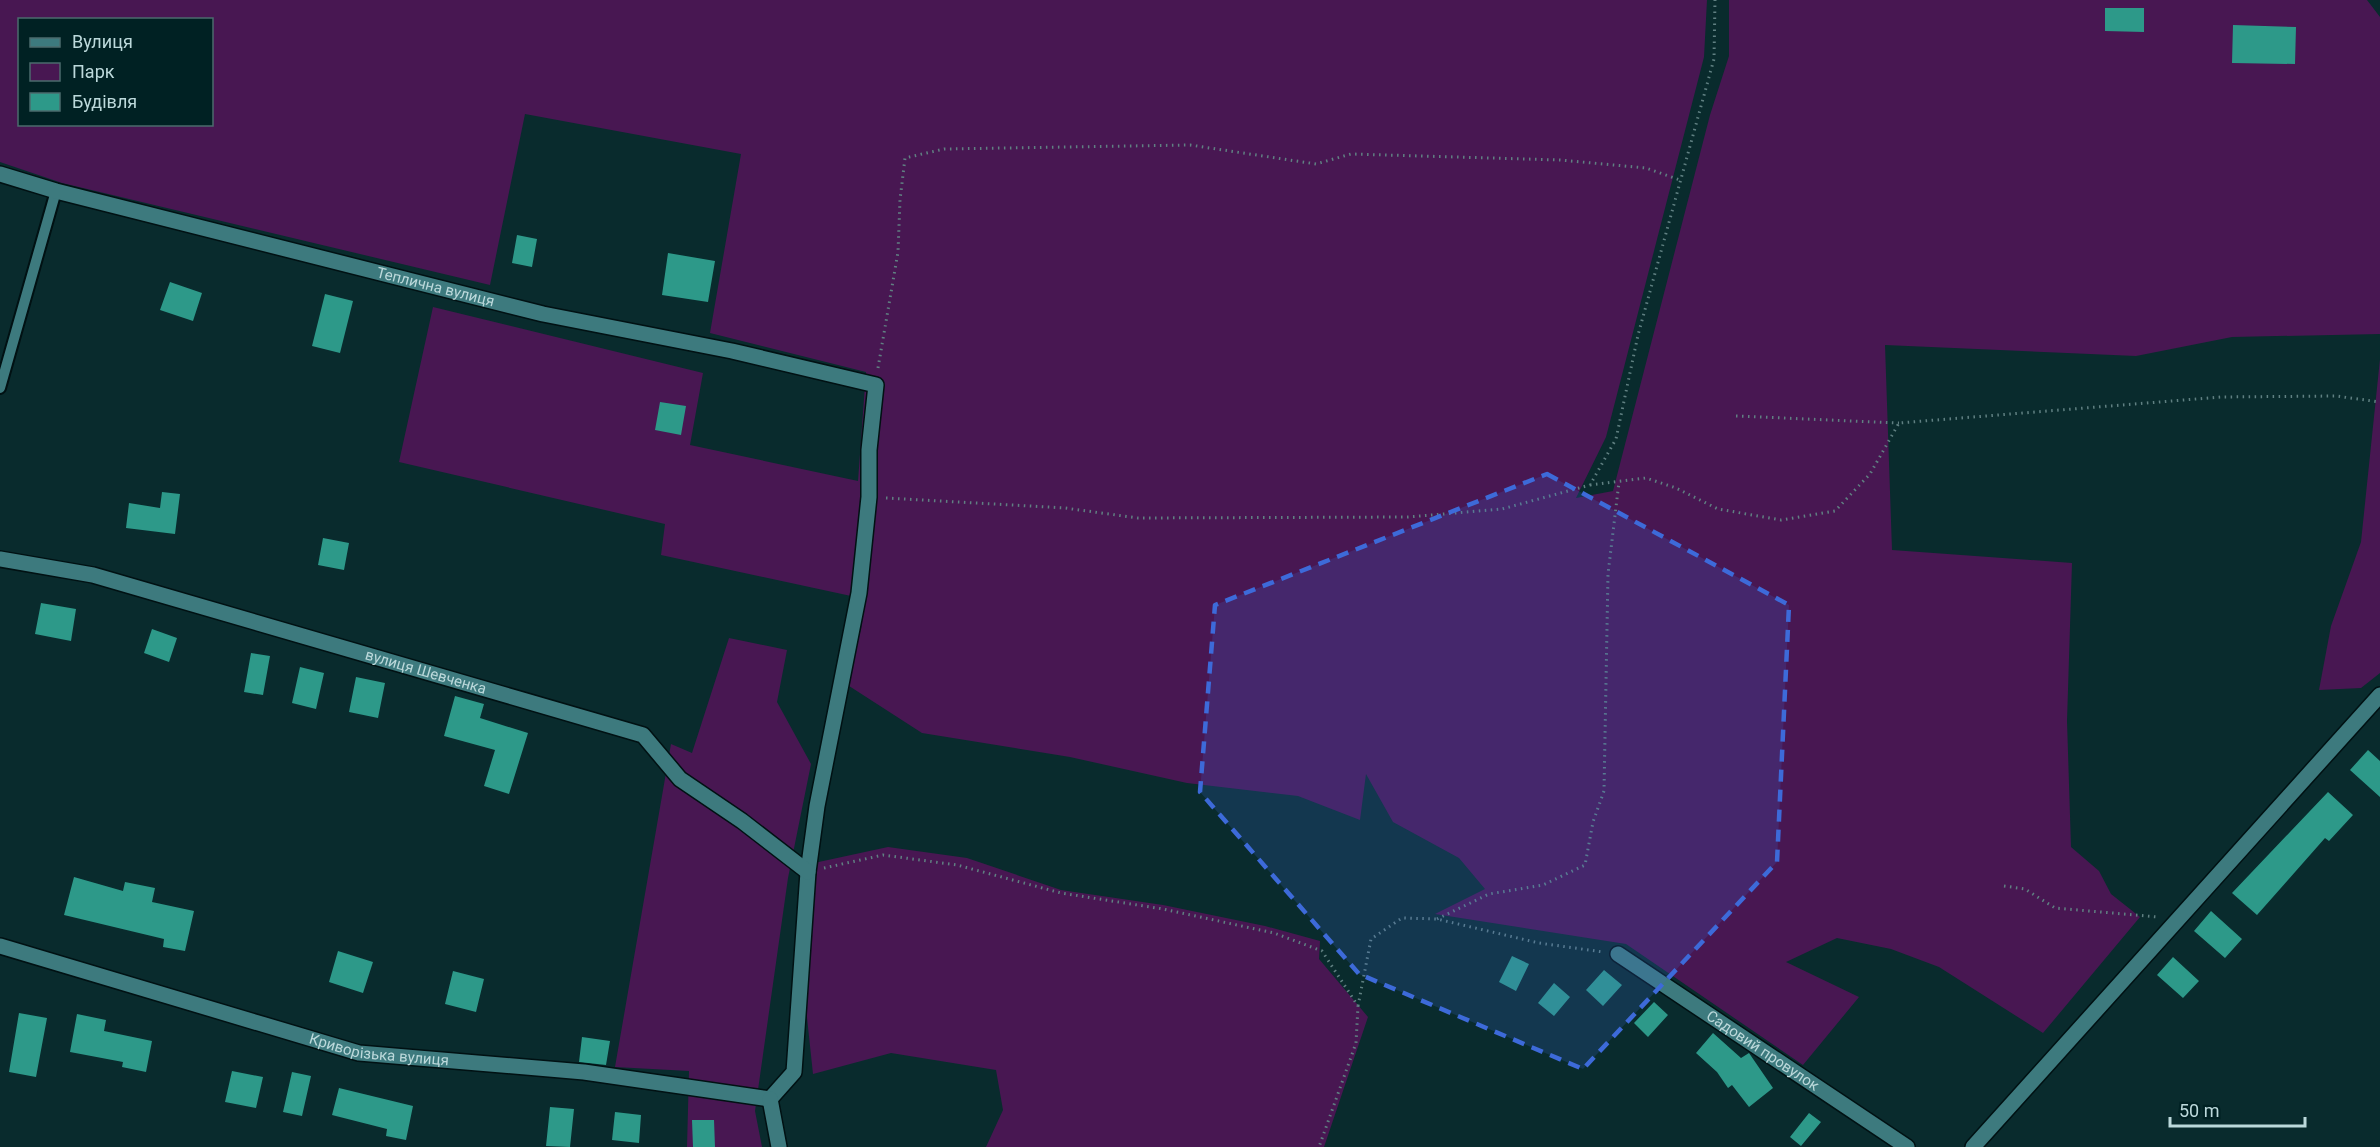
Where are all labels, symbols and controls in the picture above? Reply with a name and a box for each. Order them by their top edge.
legend [18,18,213,126]
text: Вулиця [72,31,133,52]
text: Парк [72,61,115,82]
text: Будівля [72,91,137,112]
street label: Теплична вулиця [375,263,496,310]
street label: вулиця Шевченка [363,646,489,698]
street label: Садовий провулок [1703,1007,1822,1095]
street label: Криворізька вулиця [307,1030,450,1070]
scale bar [2170,1090,2305,1128]
text: 50 m [2179,1100,2219,1121]

